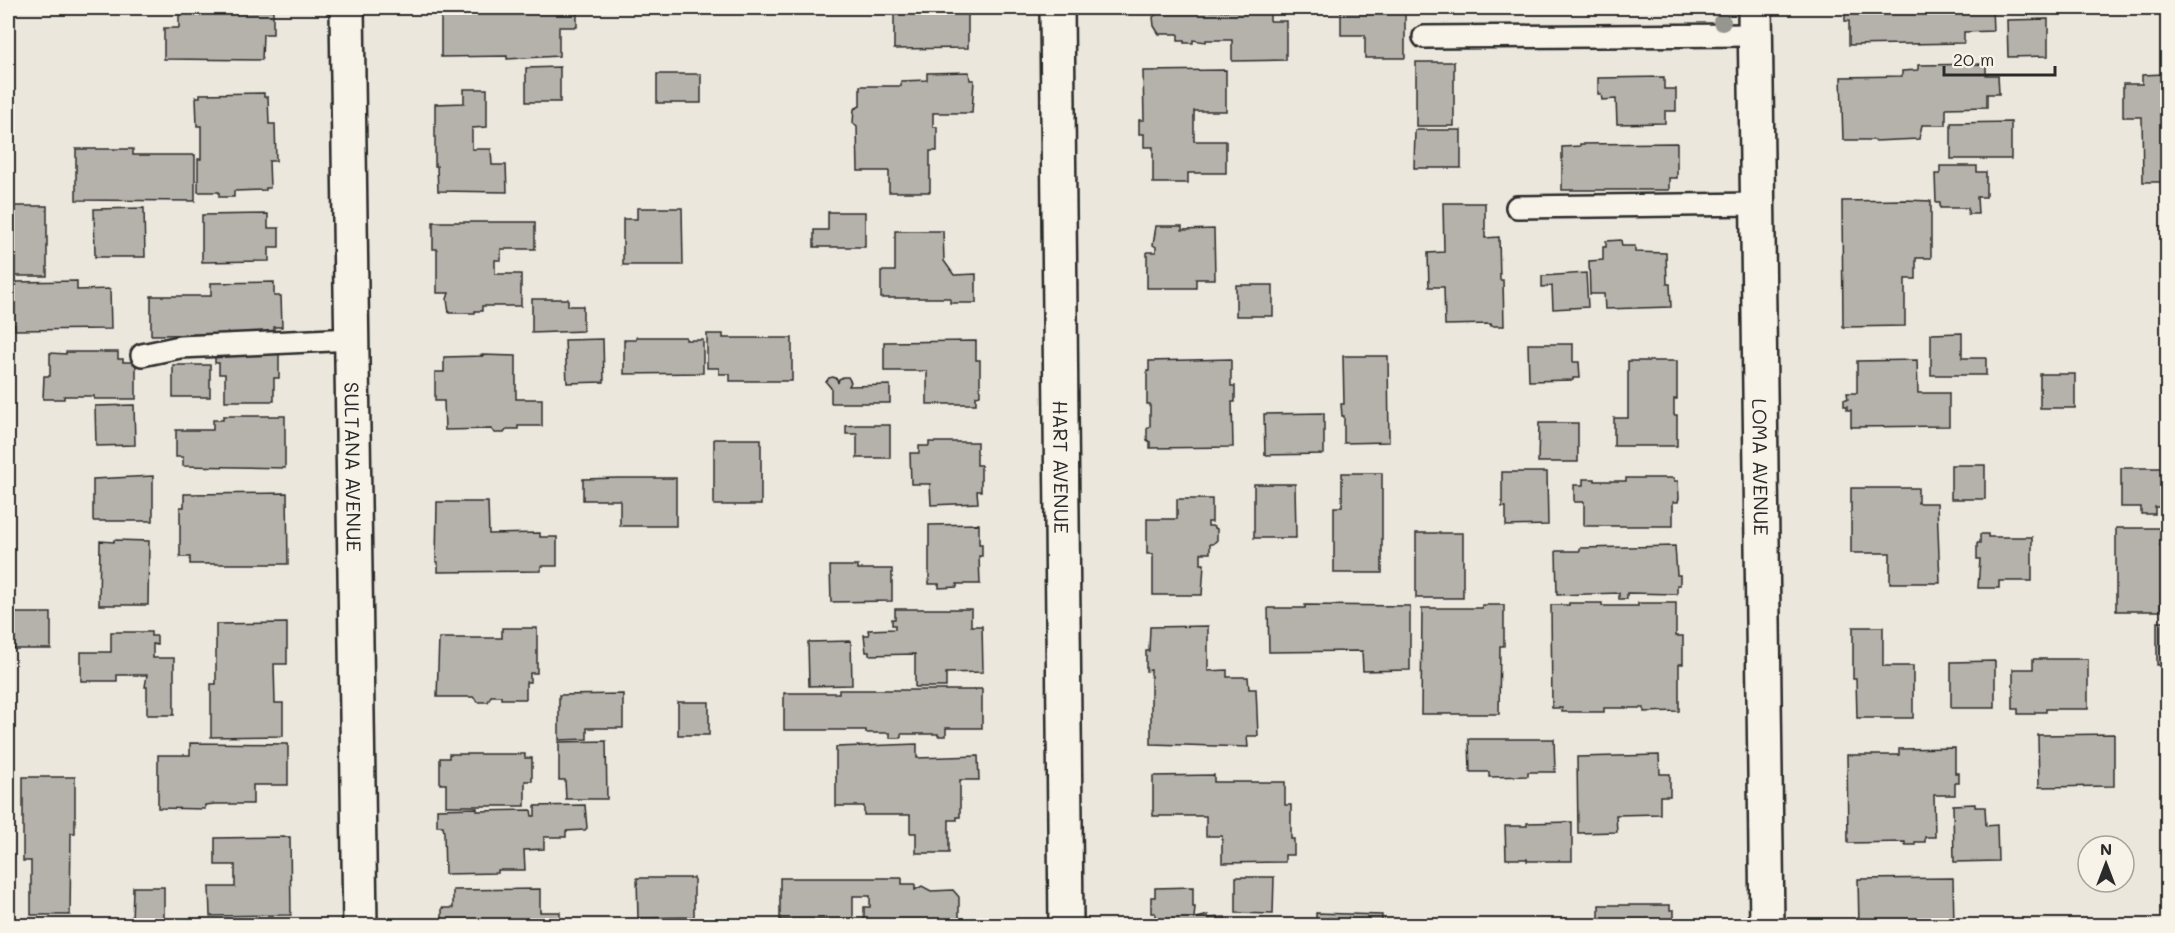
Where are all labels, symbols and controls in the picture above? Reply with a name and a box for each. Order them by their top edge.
scale bar [1944,39,2055,77]
text: 20 m [1953,47,1994,71]
street label: SULTANA AVENUE [339,382,368,552]
street label: LOMA AVENUE [1747,398,1775,536]
street label: HART AVENUE [1048,400,1075,534]
north arrow [2076,834,2136,894]
text: N [2100,838,2112,859]

